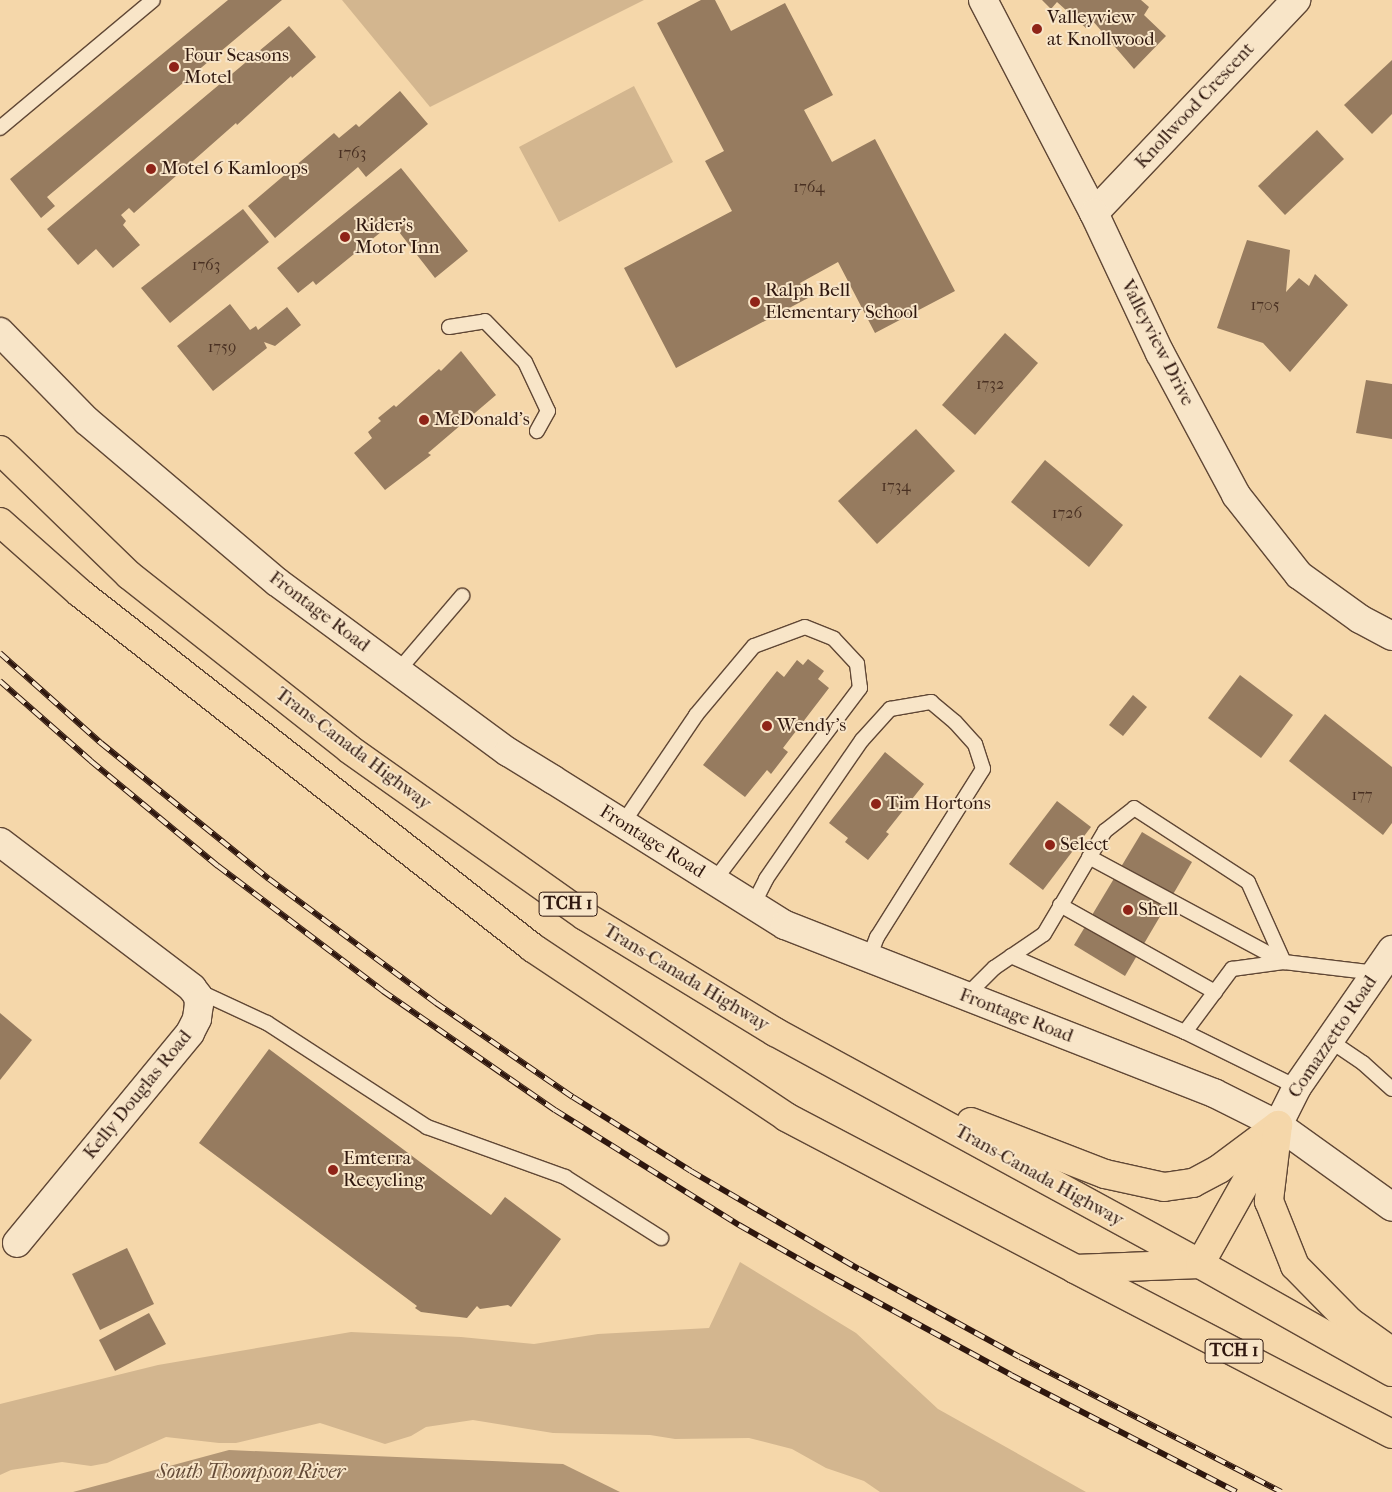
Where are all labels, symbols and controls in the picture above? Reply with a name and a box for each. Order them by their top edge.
place label: Valleyview at Knollwood [1047,7,1155,51]
marker: Valleyview at Knollwood [1031,23,1043,35]
street label: Knollwood Crescent [1131,38,1259,174]
place label: Four Seasons Motel [184,45,289,89]
marker: Four Seasons Motel [168,61,180,73]
house number: 1763 [338,143,366,163]
place label: Motel 6 Kamloops [161,158,308,180]
marker: Motel 6 Kamloops [145,163,157,175]
house number: 1764 [793,177,825,197]
place label: Rider's Motor Inn [355,215,440,259]
marker: Rider's Motor Inn [339,231,351,243]
house number: 1763 [192,255,220,275]
street label: Valleyview Drive [1115,276,1199,410]
place label: Ralph Bell Elementary School [765,280,918,324]
house number: 1705 [1250,295,1280,315]
marker: Ralph Bell Elementary School [749,296,761,308]
house number: 1759 [208,337,236,357]
house number: 1732 [976,374,1004,394]
place label: McDonald's [434,409,530,431]
marker: McDonald's [418,414,430,426]
house number: 1734 [881,476,911,496]
house number: 1726 [1052,503,1082,523]
street label: Frontage Road [264,567,374,657]
street label: Trans-Canada Highway [270,683,436,815]
place label: Wendy's [777,715,846,737]
marker: Wendy's [761,720,773,732]
house number: 177 [1351,785,1373,805]
place label: Tim Hortons [886,793,991,815]
marker: Tim Hortons [870,798,882,810]
street label: Frontage Road [595,801,709,883]
place label: Select [1060,834,1109,856]
marker: Select [1044,839,1056,851]
road number: TCH 1 [538,889,598,920]
place label: Shell [1138,899,1178,921]
marker: Shell [1122,904,1134,916]
street label: Trans-Canada Highway [599,919,773,1037]
street label: Comazzetto Road [1284,971,1382,1103]
street label: Frontage Road [956,984,1076,1048]
street label: Kelly Douglas Road [79,1026,197,1164]
street label: Trans-Canada Highway [951,1120,1127,1232]
place label: Emterra Recycling [343,1148,424,1192]
marker: Emterra Recycling [327,1164,339,1176]
road number: TCH 1 [1204,1335,1264,1366]
water label: South Thompson River [157,1459,345,1483]

